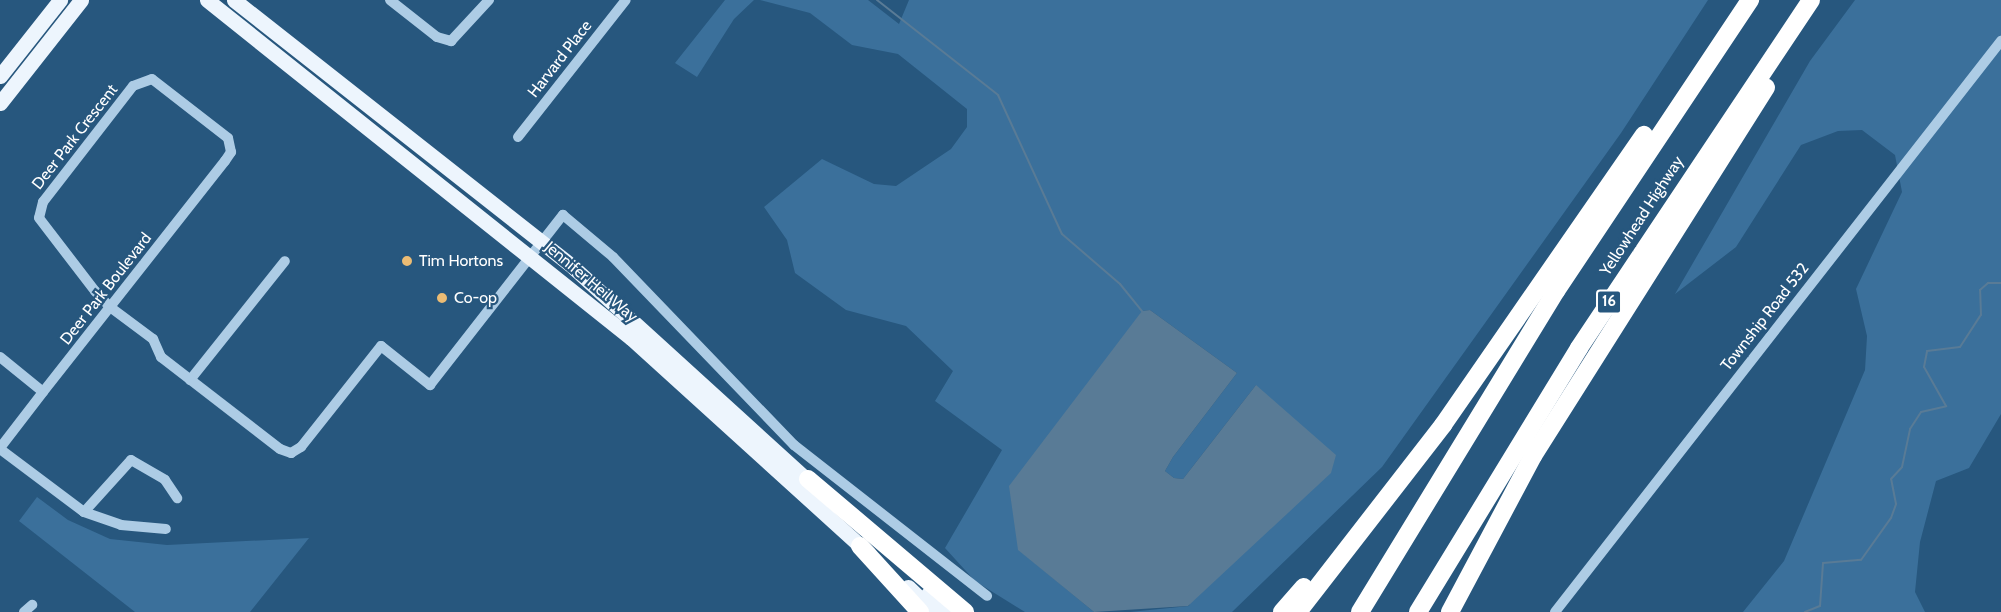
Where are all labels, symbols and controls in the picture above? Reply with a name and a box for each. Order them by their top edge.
street label: Harvard Place [524,17,596,101]
street label: Deer Park Crescent [28,81,122,193]
street label: Yellowhead Highway [1596,153,1688,279]
street label: Deer Park Boulevard [56,229,156,349]
street label: Jennifer Heil Way [541,238,641,326]
place label: Tim Hortons [419,251,503,271]
marker: Tim Hortons [400,254,414,268]
street label: Township Road 532 [1717,259,1813,375]
place label: Co-op [454,288,497,308]
road number: 16 [1596,290,1622,314]
marker: Co-op [435,291,449,305]

